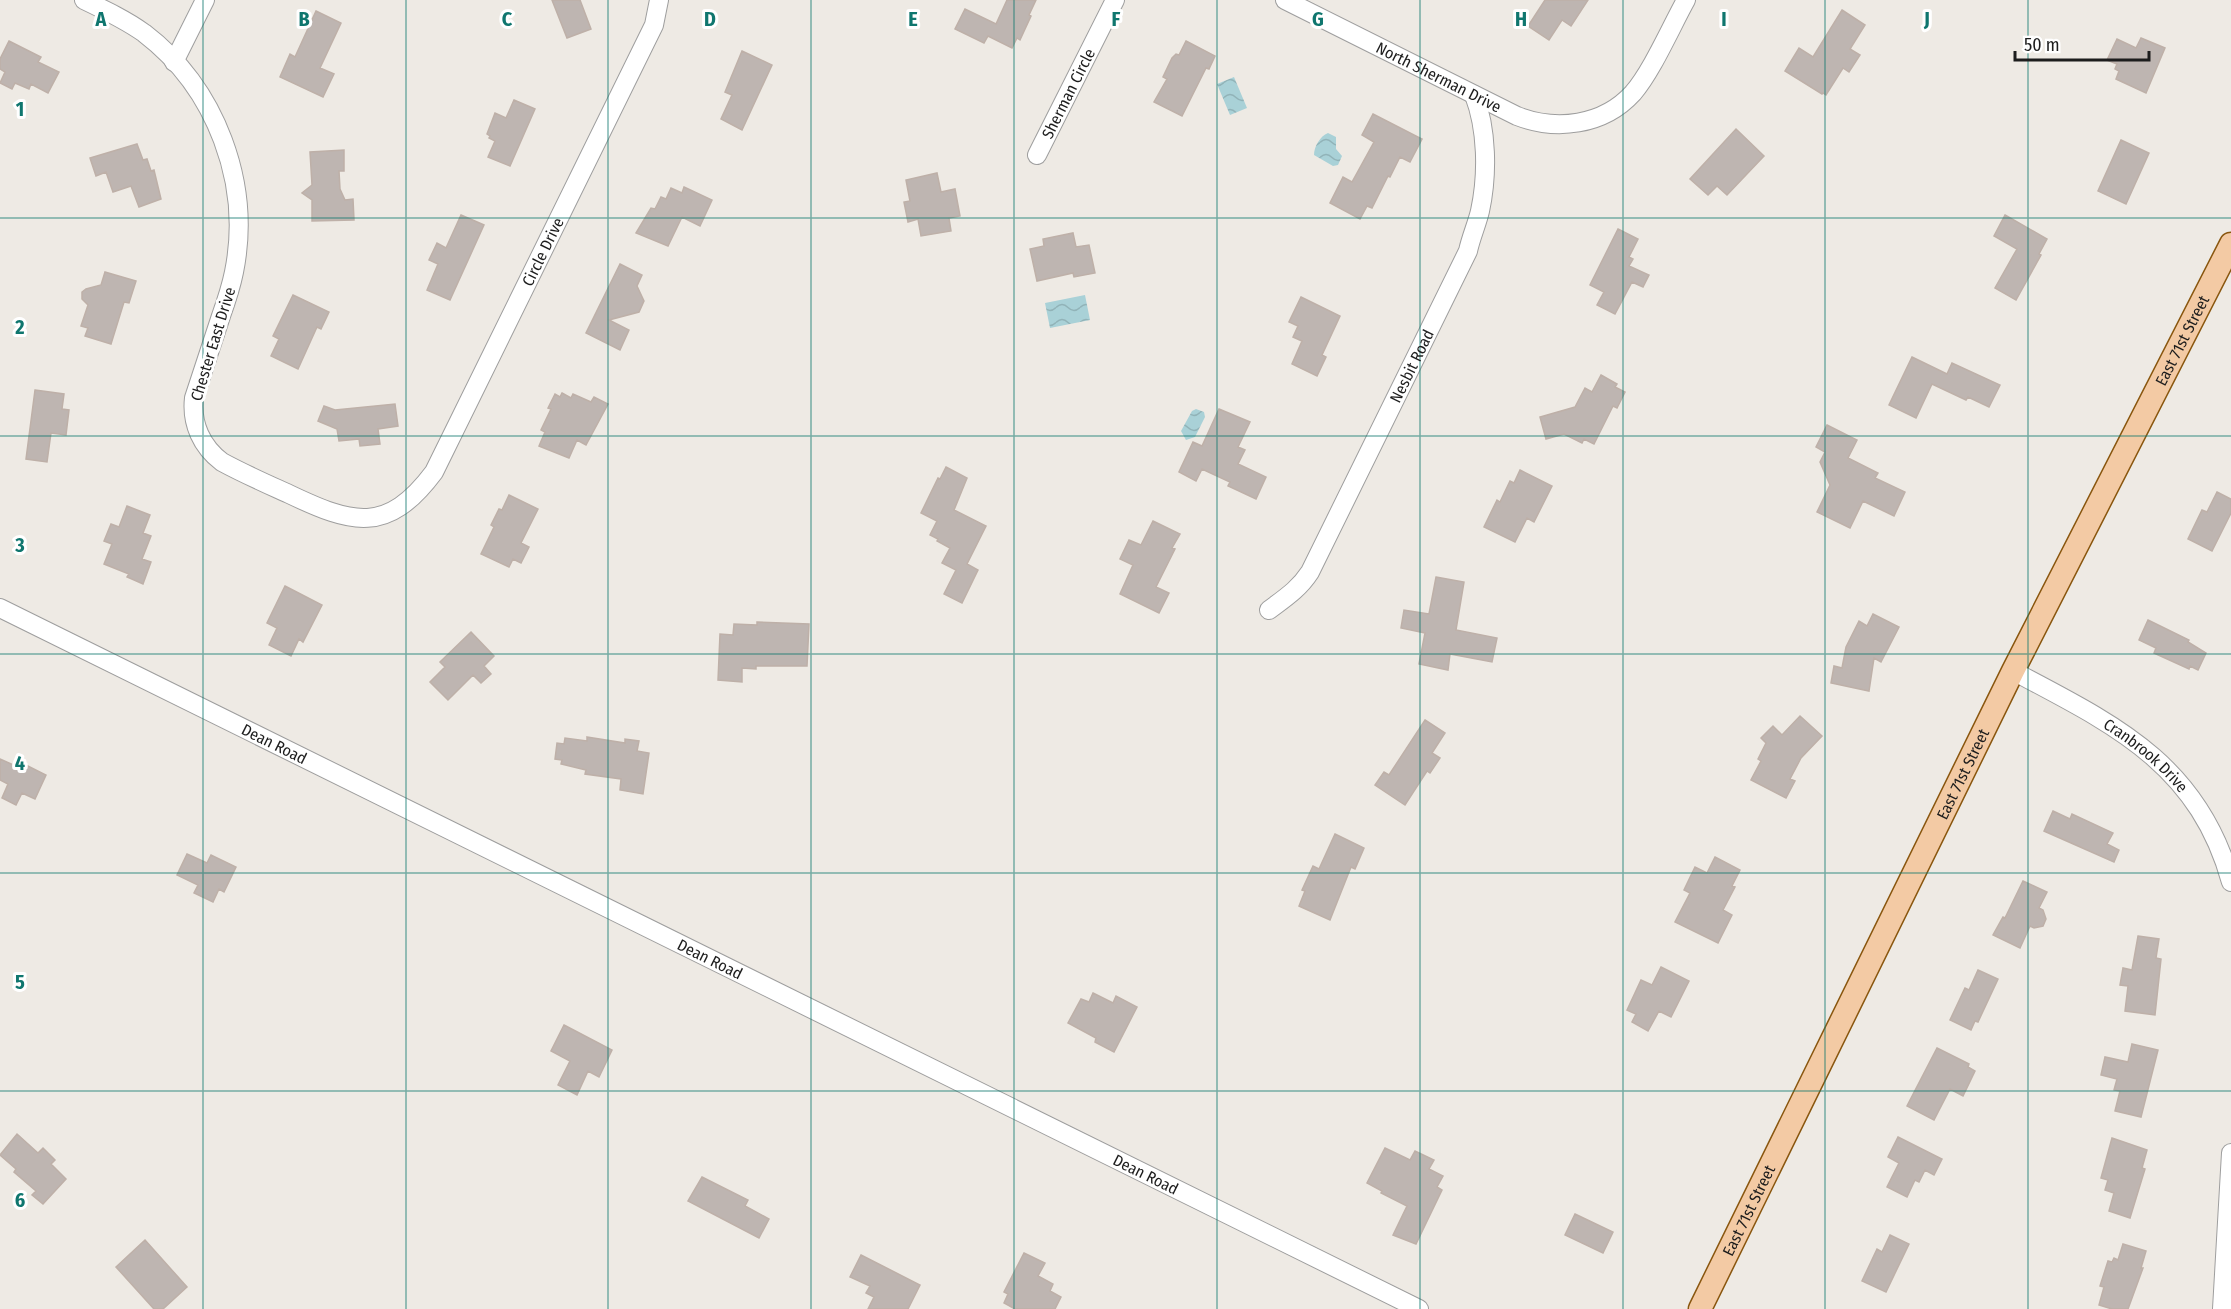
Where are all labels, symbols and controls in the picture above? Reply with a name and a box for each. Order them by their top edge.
text: A [95,7,108,31]
text: B [298,7,310,31]
text: C [502,7,513,31]
text: D [704,7,716,31]
text: E [908,7,918,31]
text: F [1112,7,1121,31]
text: G [1312,7,1324,31]
text: H [1515,7,1527,31]
text: I [1721,7,1727,31]
text: J [1923,7,1930,31]
scale bar [2015,24,2148,62]
text: 50 m [2024,34,2060,56]
street label: North Sherman Drive [1373,38,1505,116]
street label: Sherman Circle [1037,45,1099,142]
text: 1 [16,97,24,121]
street label: Circle Drive [518,214,567,289]
street label: Chester East Drive [187,285,239,403]
street label: East 71st Street [2151,291,2213,388]
text: 2 [14,315,25,339]
street label: Nesbit Road [1385,326,1437,406]
text: 3 [14,533,25,557]
street label: Cranbrook Drive [2100,714,2192,796]
street label: Dean Road [239,719,310,768]
street label: East 71st Street [1932,725,1993,822]
text: 4 [15,751,25,775]
street label: Dean Road [674,935,746,983]
text: 5 [15,970,25,994]
street label: Dean Road [1110,1150,1182,1198]
street label: East 71st Street [1718,1161,1779,1259]
text: 6 [15,1188,25,1212]

